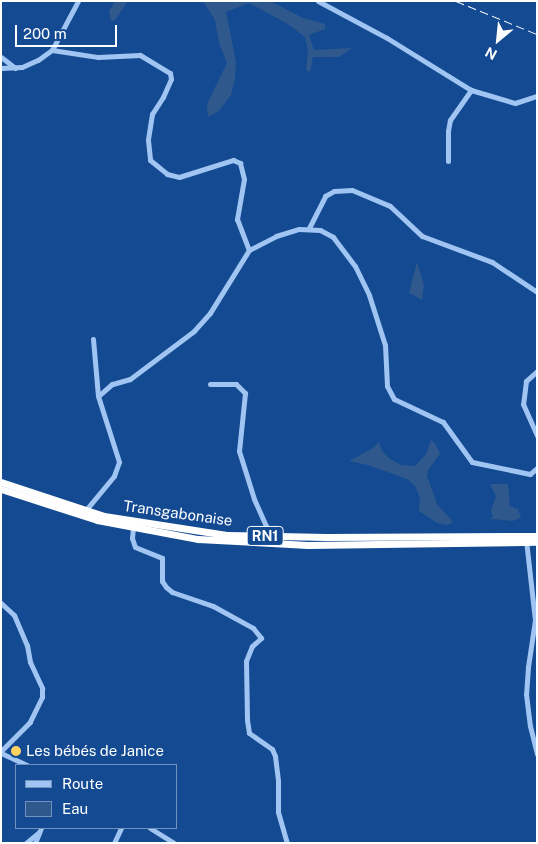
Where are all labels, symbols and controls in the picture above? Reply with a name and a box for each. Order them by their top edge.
scale bar [18,15,120,47]
north arrow [473,15,523,65]
text: 200 m [23,25,67,42]
text: N [482,44,500,63]
street label: Transgabonaise [122,496,234,530]
road number: RN1 [246,524,284,548]
place label: Les bébés de Janice [26,742,164,760]
marker: Les bébés de Janice [10,745,22,757]
legend [15,764,178,829]
text: Route [62,775,103,792]
text: Eau [62,800,88,817]

